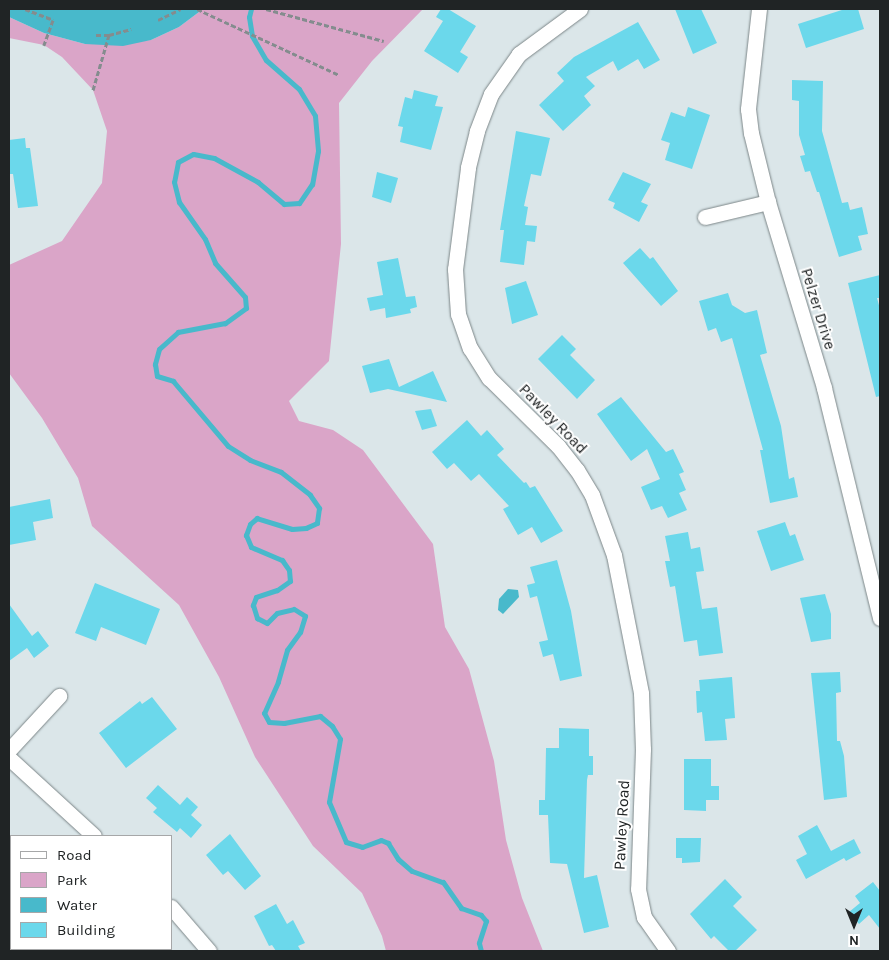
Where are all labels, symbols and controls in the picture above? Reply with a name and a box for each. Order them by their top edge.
street label: Pelzer Drive [796,266,840,352]
street label: Pawley Road [515,380,591,458]
street label: Pawley Road [610,780,634,870]
legend [10,835,172,950]
text: Road [57,846,92,864]
text: Park [57,871,87,889]
text: Water [57,896,97,914]
north arrow [829,900,879,950]
text: Building [57,921,115,939]
text: N [849,932,859,949]

